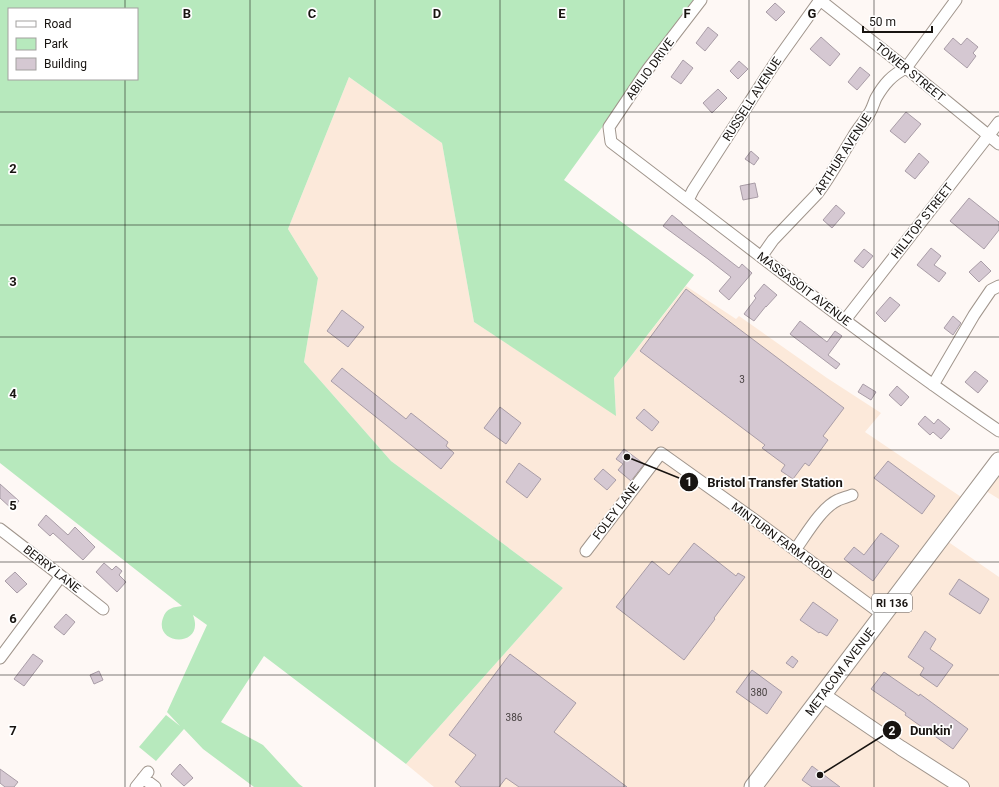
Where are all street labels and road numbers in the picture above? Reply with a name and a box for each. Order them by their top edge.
street label: ABILIO DRIVE [623,35,677,102]
street label: TOWER STREET [872,40,948,104]
street label: RUSSELL AVENUE [720,54,784,144]
street label: ARTHUR AVENUE [812,111,874,197]
street label: HILLTOP STREET [888,181,956,261]
street label: MASSASOIT AVENUE [754,249,854,329]
street label: FOLEY LANE [590,479,642,542]
street label: MINTURN FARM ROAD [729,500,835,582]
street label: BERRY LANE [21,542,84,596]
road number: RI 136 [872,594,912,612]
street label: METACOM AVENUE [802,625,878,719]

